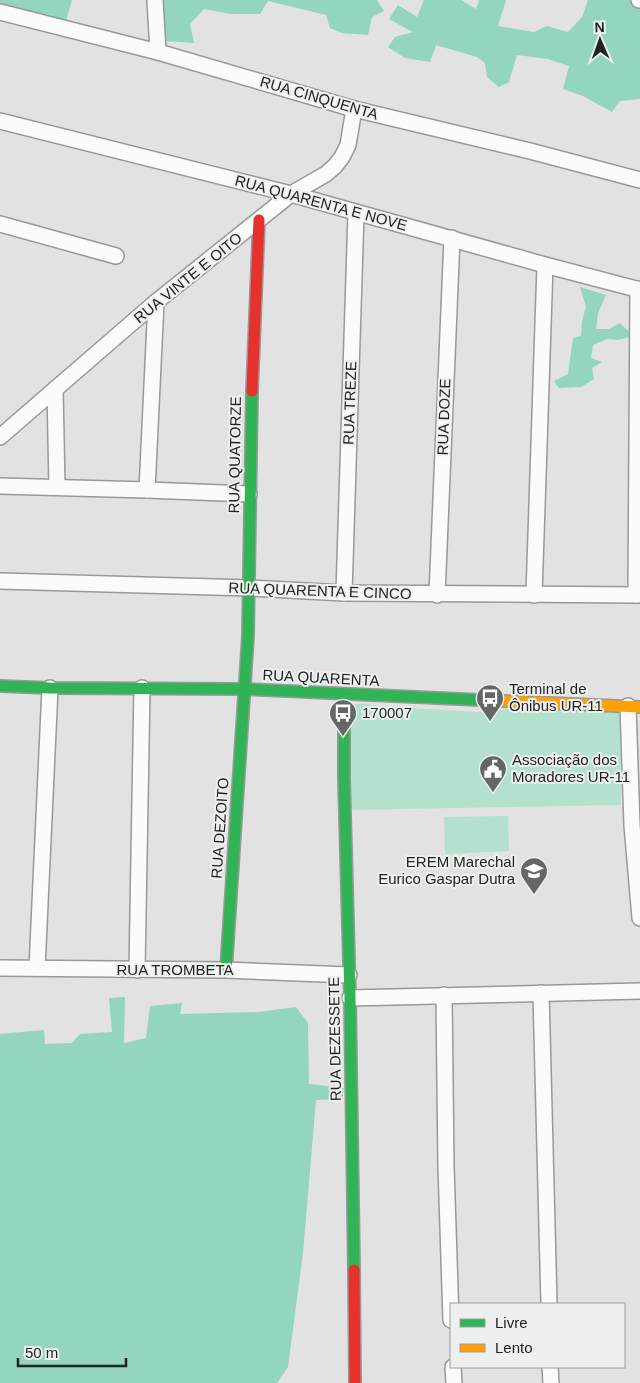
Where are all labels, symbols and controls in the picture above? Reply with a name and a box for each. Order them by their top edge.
north arrow [575,15,625,65]
text: N [594,19,605,35]
street label: RUA CINQUENTA [258,73,380,123]
street label: RUA QUARENTA E NOVE [233,171,409,234]
street label: RUA VINTE E OITO [130,229,245,326]
street label: RUA TREZE [340,361,359,445]
street label: RUA DOZE [434,378,453,456]
street label: RUA QUATORZE [225,396,244,514]
street label: RUA QUARENTA E CINCO [228,579,412,602]
street label: RUA QUARENTA [262,666,380,689]
place label: Terminal de Ônibus UR-11 [509,680,603,714]
bus stop icon: Terminal de Ônibus UR-11 [475,683,505,722]
bus stop icon: 170007 [328,698,358,737]
place label: 170007 [362,704,412,721]
place label: Associação dos Moradores UR-11 [512,751,630,785]
public building icon: Associação dos Moradores UR-11 [478,754,508,793]
street label: RUA DEZOITO [207,777,232,879]
place label: EREM Marechal Eurico Gaspar Dutra [378,853,516,887]
school or university icon: EREM Marechal Eurico Gaspar Dutra [519,856,549,895]
street label: RUA TROMBETA [117,961,233,978]
street label: RUA DEZESSETE [325,977,344,1101]
legend [450,1303,625,1368]
text: Livre [495,1314,528,1331]
scale bar [18,1336,125,1368]
text: Lento [495,1339,533,1356]
text: 50 m [25,1344,58,1361]

